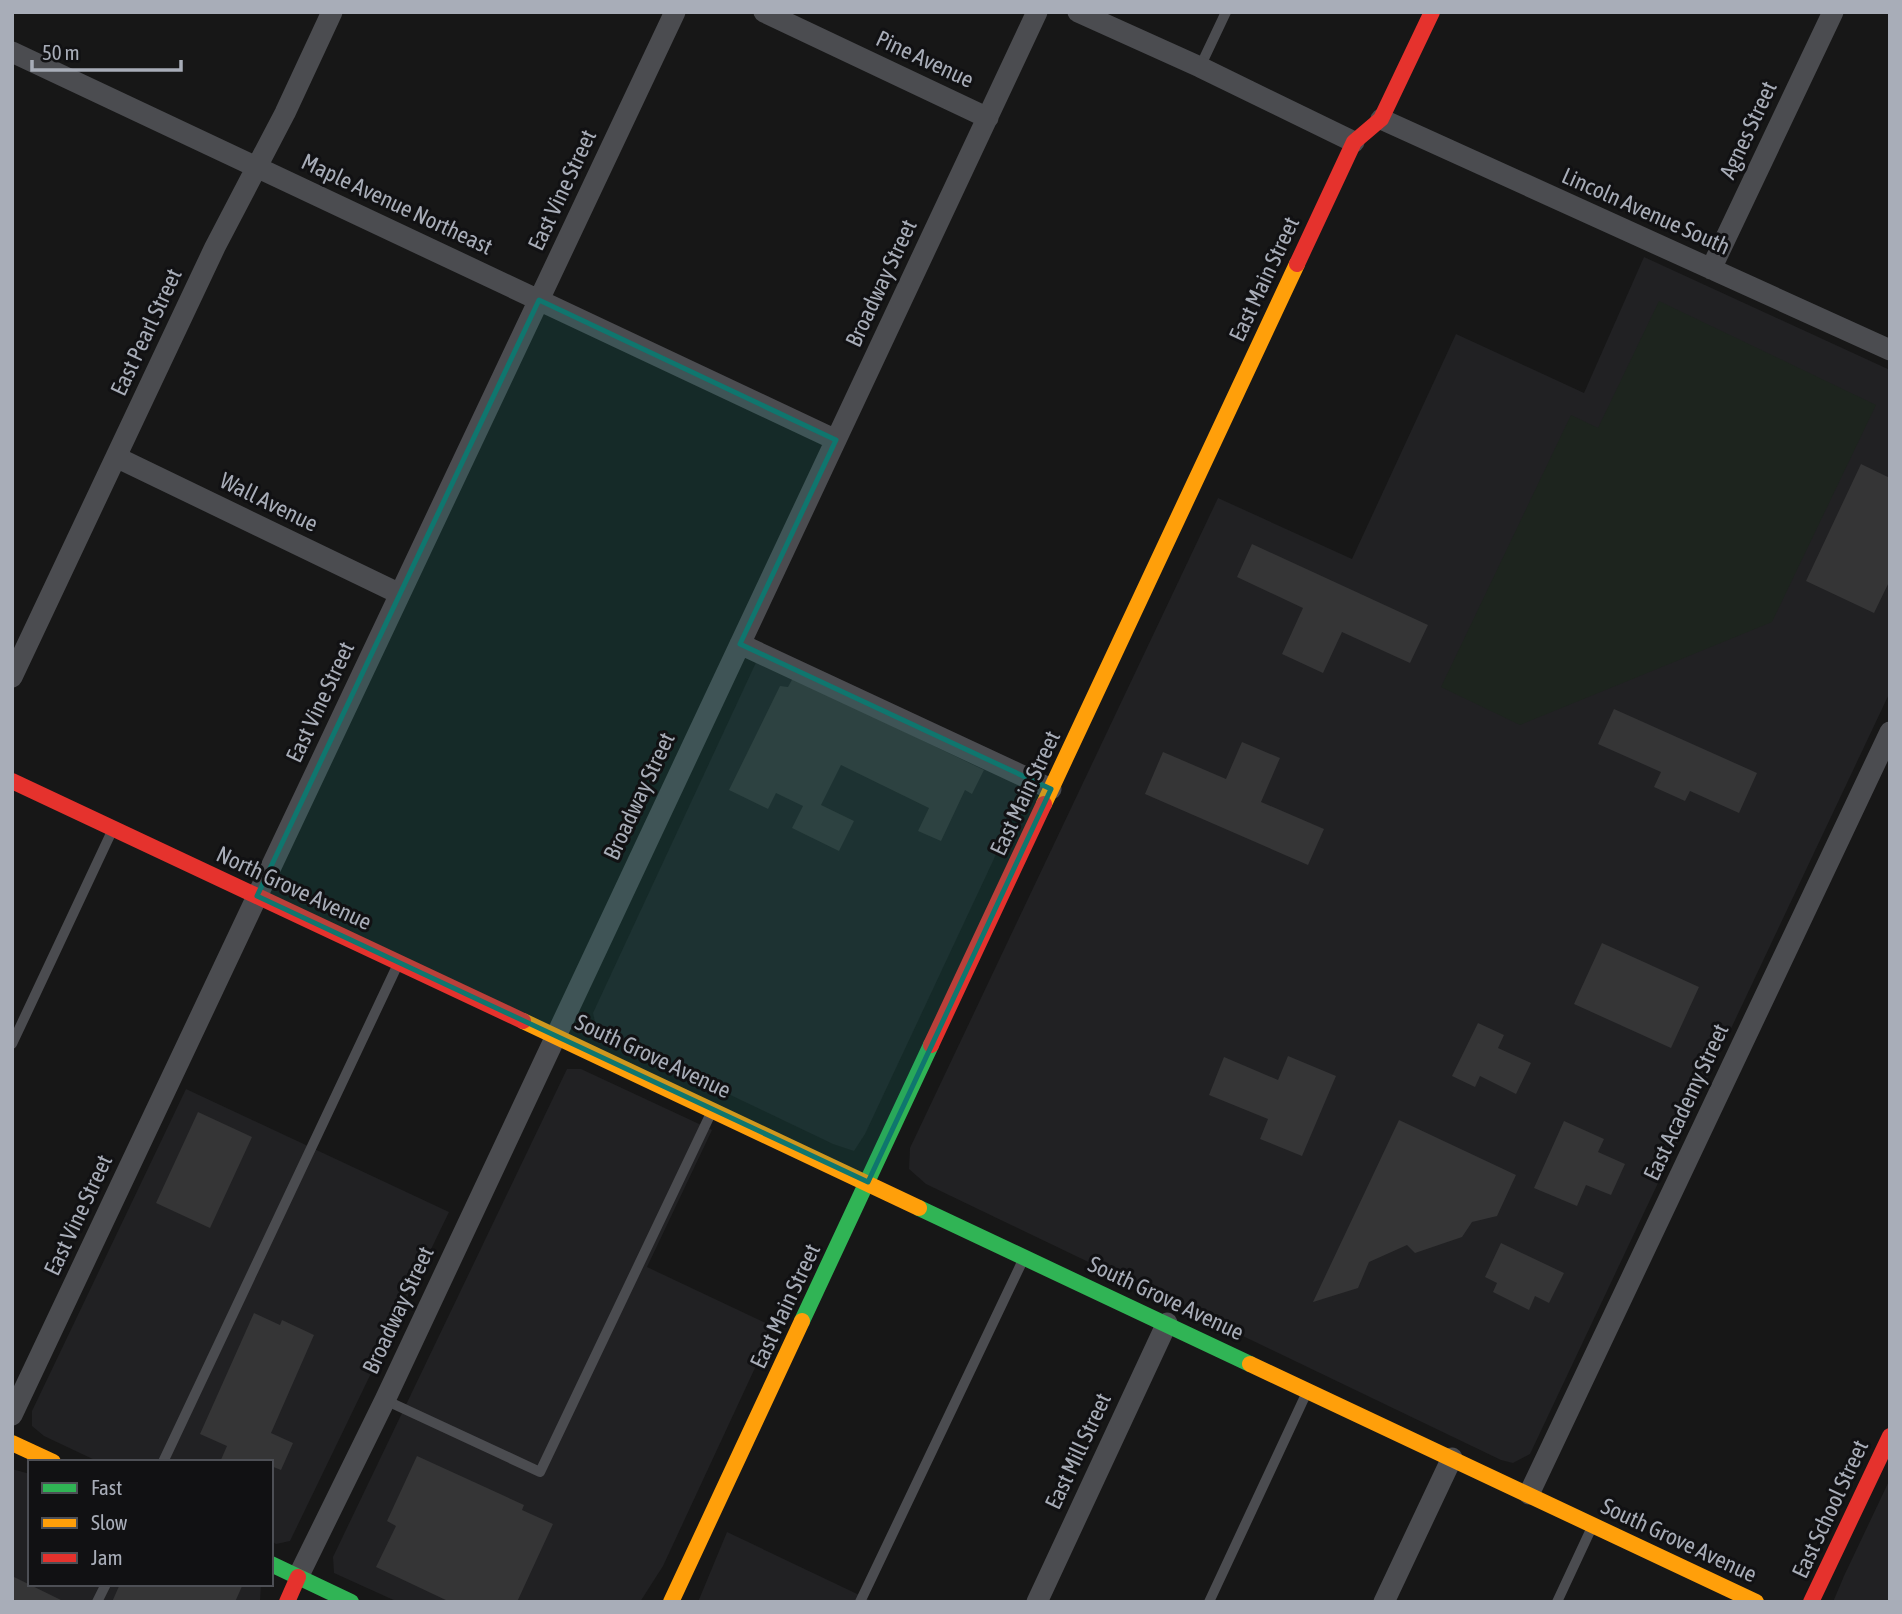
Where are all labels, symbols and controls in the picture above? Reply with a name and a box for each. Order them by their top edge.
street label: Pine Avenue [872,25,978,93]
scale bar [32,28,180,72]
text: 50 m [42,40,80,64]
street label: Agnes Street [1714,77,1782,183]
street label: East Vine Street [523,126,601,254]
street label: Maple Avenue Northeast [297,148,497,260]
street label: Lincoln Avenue South [1558,162,1734,260]
street label: East Main Street [1224,213,1304,345]
street label: Broadway Street [840,215,922,351]
street label: East Pearl Street [105,264,187,400]
street label: Wall Avenue [216,467,322,537]
street label: East Vine Street [281,638,359,766]
street label: East Main Street [985,727,1065,859]
street label: Broadway Street [598,728,680,864]
street label: North Grove Avenue [212,841,376,935]
street label: South Grove Avenue [571,1009,735,1103]
street label: East Academy Street [1638,1020,1734,1184]
street label: East Vine Street [39,1151,117,1279]
street label: East Main Street [745,1240,825,1372]
street label: Broadway Street [357,1242,439,1378]
street label: South Grove Avenue [1084,1251,1248,1345]
street label: East Mill Street [1040,1389,1116,1513]
street label: East School Street [1787,1436,1873,1582]
legend [28,1460,273,1586]
text: Fast [91,1475,122,1499]
street label: South Grove Avenue [1597,1493,1761,1587]
text: Slow [91,1510,128,1534]
text: Jam [91,1545,123,1569]

